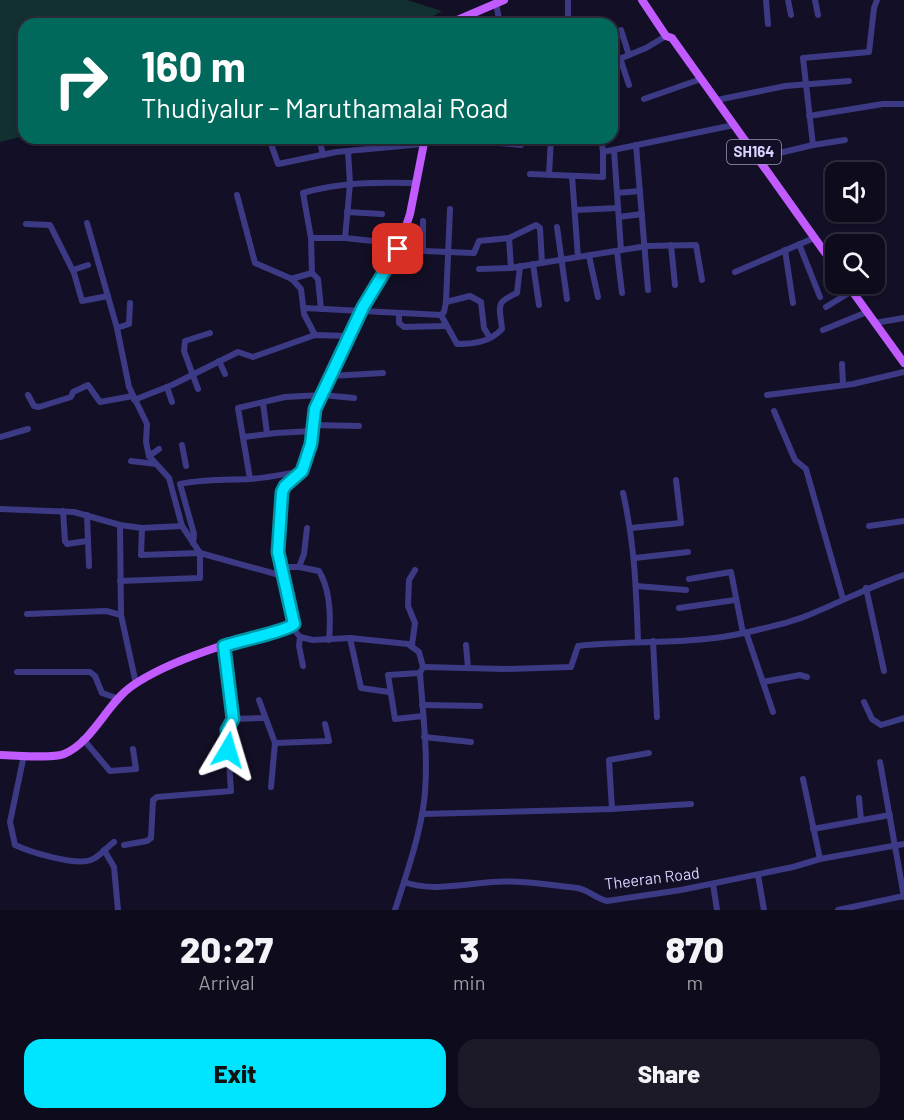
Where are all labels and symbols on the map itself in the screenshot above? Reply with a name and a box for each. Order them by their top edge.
road number: SH164 [727,140,781,164]
pin [372,223,423,274]
position arrow [196,718,260,782]
street label: Theeran Road [603,862,701,893]

